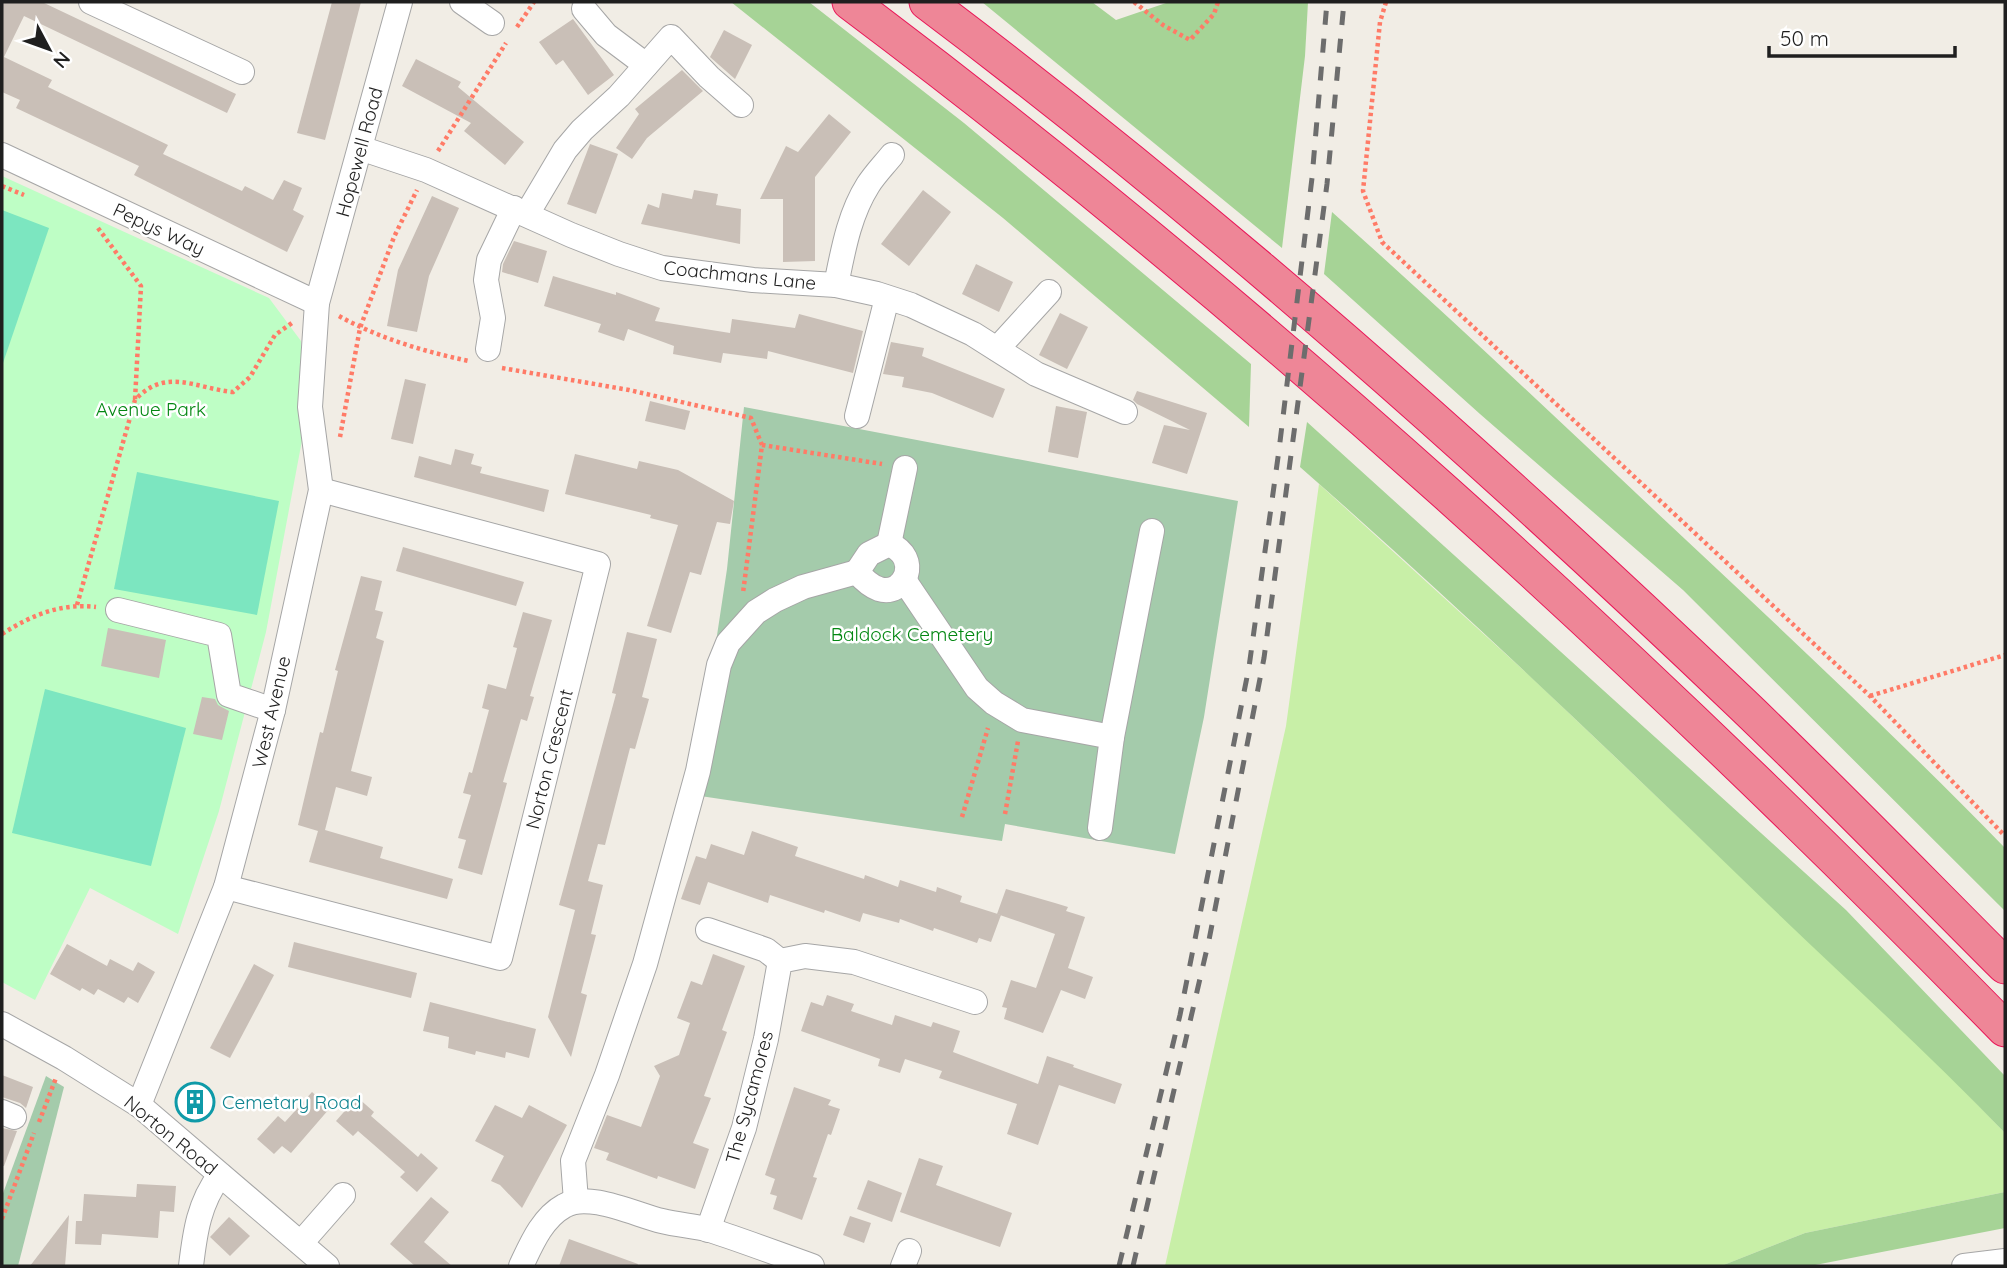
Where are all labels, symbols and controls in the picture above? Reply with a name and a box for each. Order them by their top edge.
north arrow [14,14,84,84]
scale bar [1769,14,1954,58]
text: 50 m [1780,25,1829,51]
text: N [48,47,75,73]
street label: Hopewell Road [330,84,388,220]
street label: Pepys Way [109,197,209,261]
street label: Coachmans Lane [663,255,817,295]
park label: Avenue Park [96,397,206,421]
park label: Baldock Cemetery [831,622,993,646]
street label: West Avenue [246,654,296,770]
street label: Norton Crescent [520,686,578,832]
street label: The Sycamores [720,1028,778,1166]
building icon: Cemetary Road [174,1081,216,1123]
street label: Norton Road [119,1090,223,1180]
place label: Cemetary Road [222,1090,362,1114]

